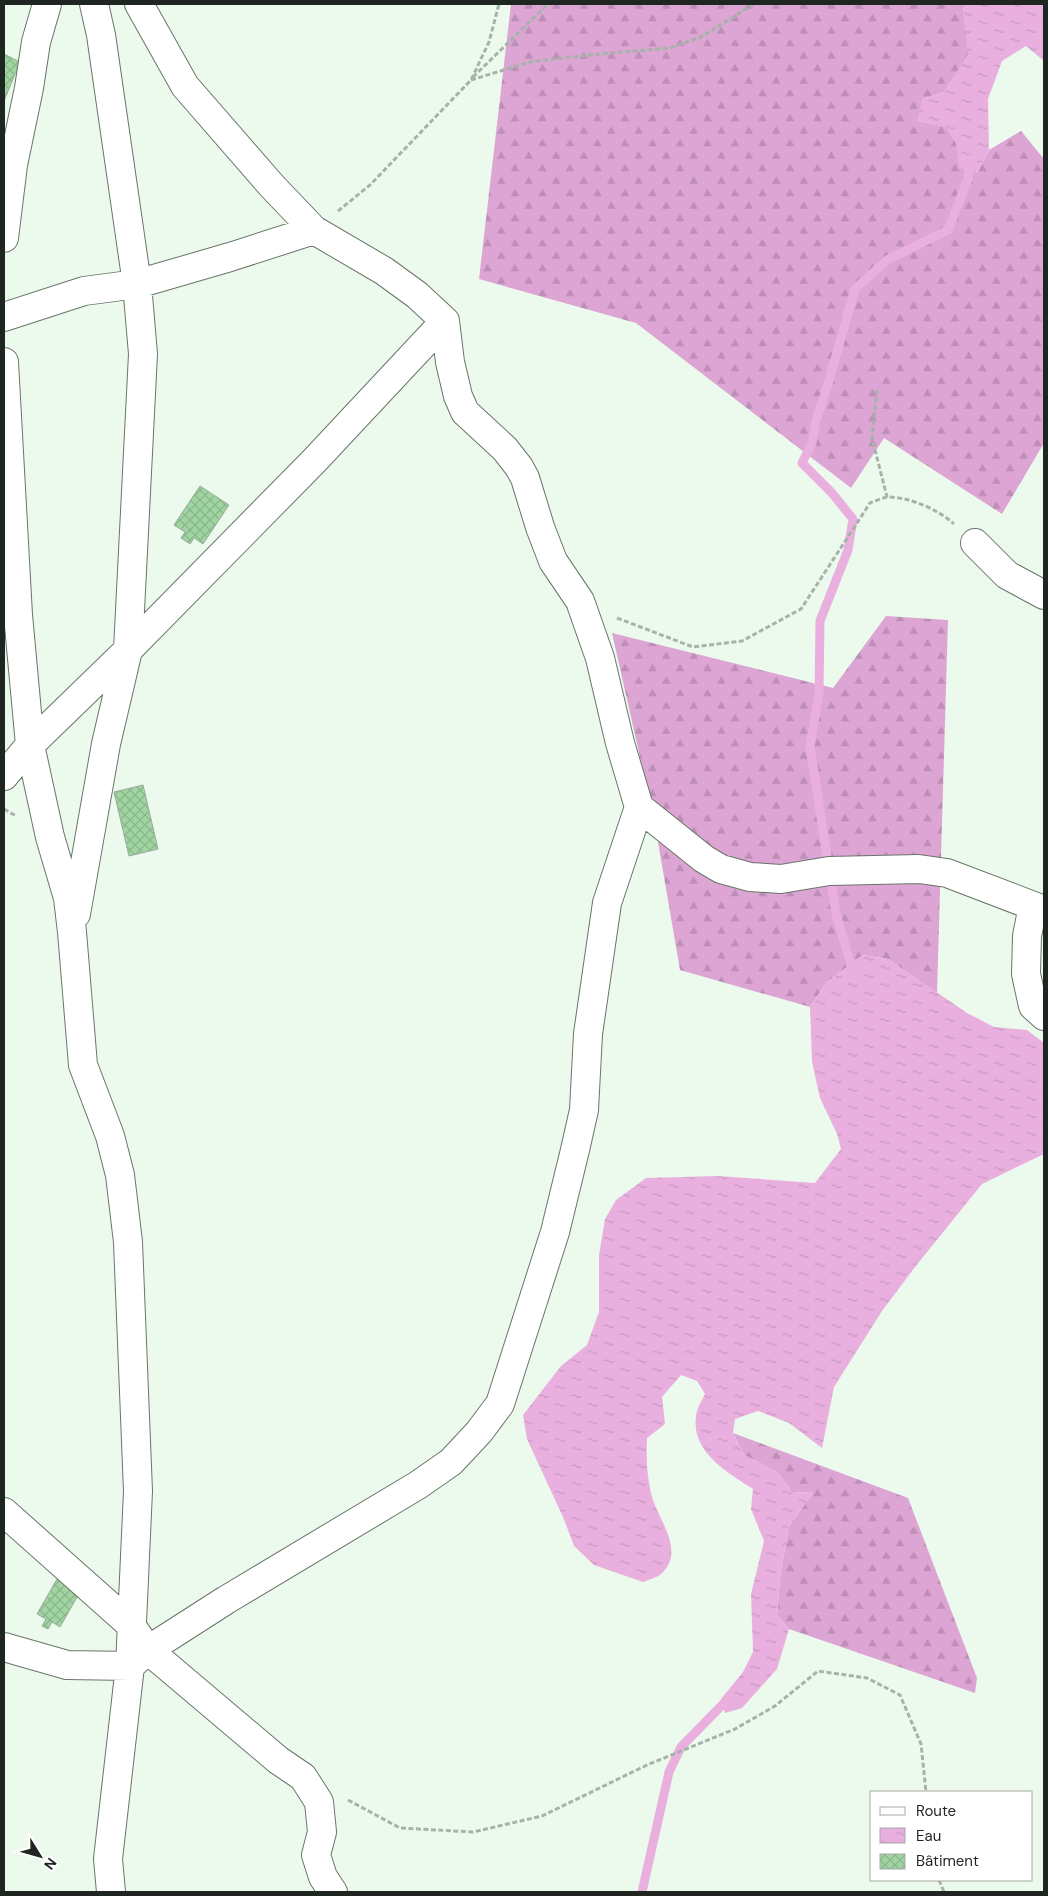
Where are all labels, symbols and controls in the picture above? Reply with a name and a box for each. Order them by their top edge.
legend [870,1791,1033,1881]
text: Route [916,1801,956,1821]
text: Eau [916,1826,941,1846]
north arrow [15,1831,65,1881]
text: Bâtiment [916,1851,979,1871]
text: N [40,1854,61,1873]

